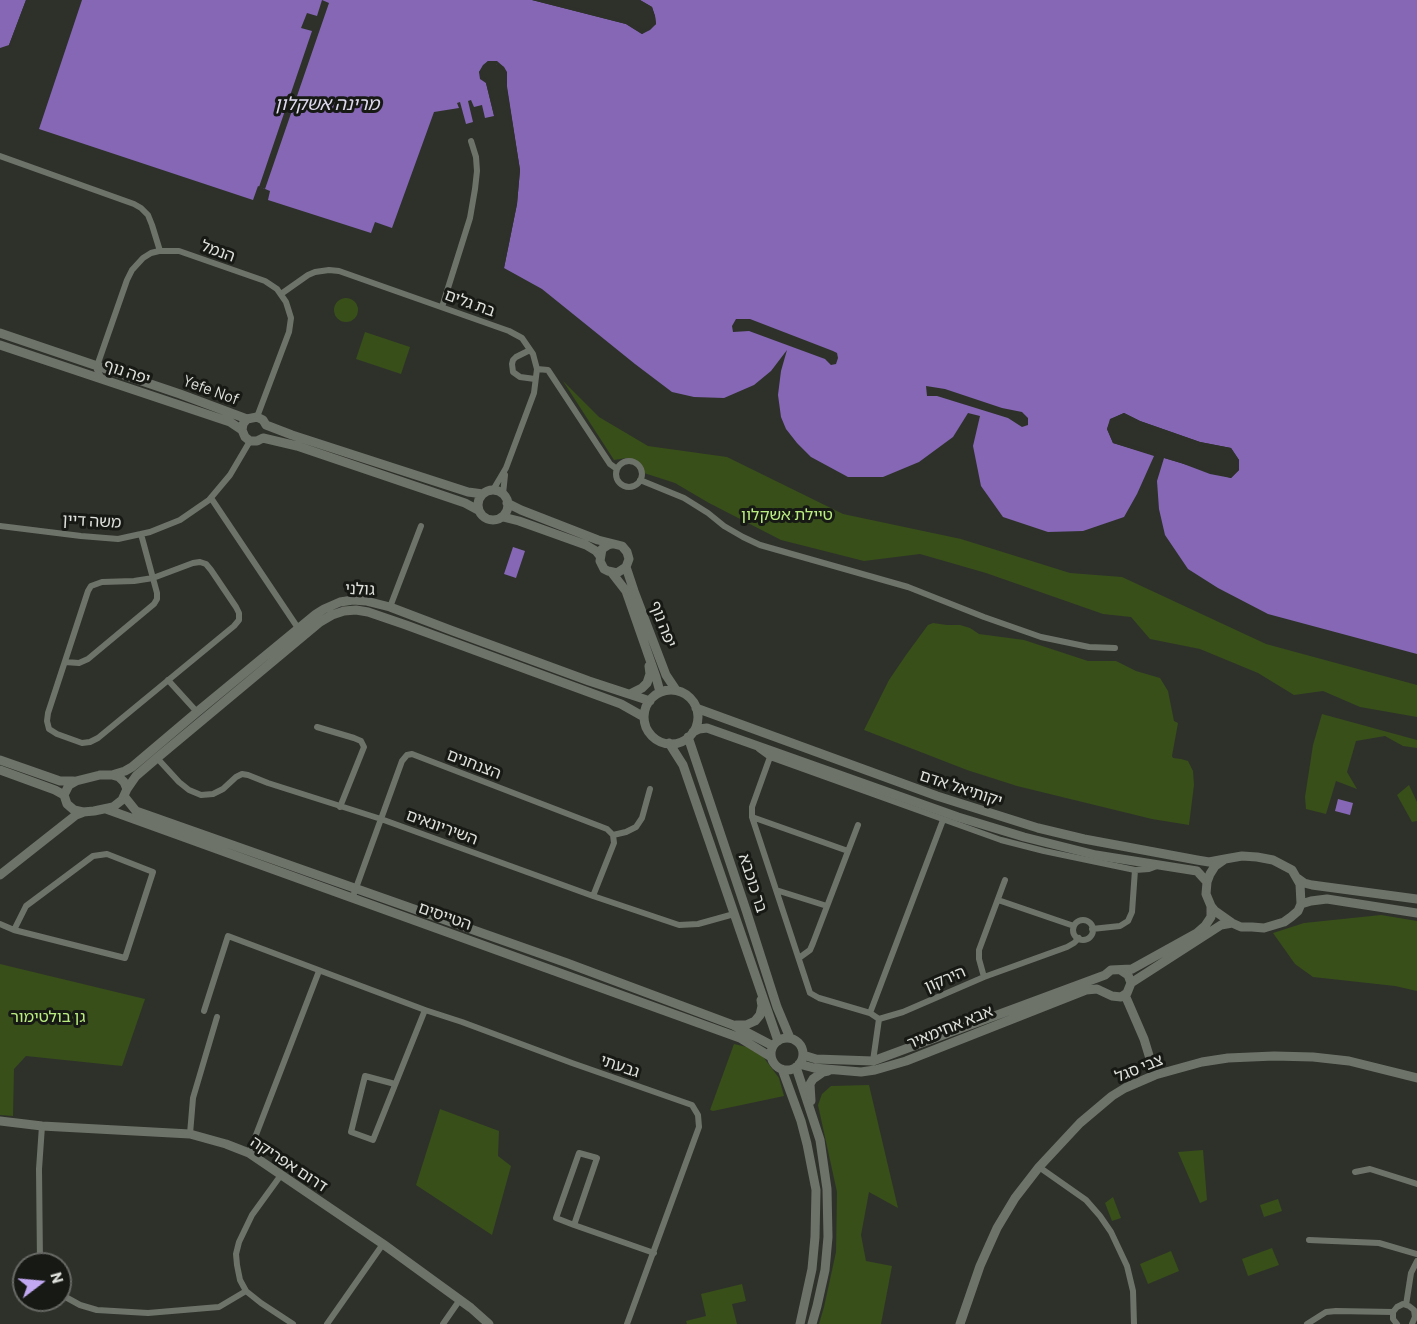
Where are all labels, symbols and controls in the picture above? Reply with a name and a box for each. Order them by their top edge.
water label: מרינה אשקלון [275,93,379,115]
street label: הנמל [198,236,238,266]
street label: בת גלים [442,285,498,321]
street label: יפה נוף [101,355,153,389]
street label: Yefe Nof [180,371,242,409]
park label: טיילת אשקלון [741,505,833,525]
street label: משה דיין [62,510,122,532]
street label: גולני [345,579,375,599]
street label: יפה נוף [645,598,681,650]
street label: הצנחנים [444,745,504,783]
street label: יקותיאל אדם [917,766,1005,810]
street label: השיריונאים [403,805,481,849]
street label: בר כוכבא [734,851,772,915]
street label: הטייסים [416,898,474,934]
street label: הירקון [921,962,969,996]
street label: אבא אחימאיר [904,1001,996,1053]
park label: גן בולטימור [11,1007,85,1027]
street label: גבעתי [598,1050,642,1082]
street label: צבי סגל [1112,1050,1166,1086]
street label: דרום אפריקה [247,1132,331,1196]
north arrow [12,1252,72,1312]
text: N [47,1270,68,1285]

